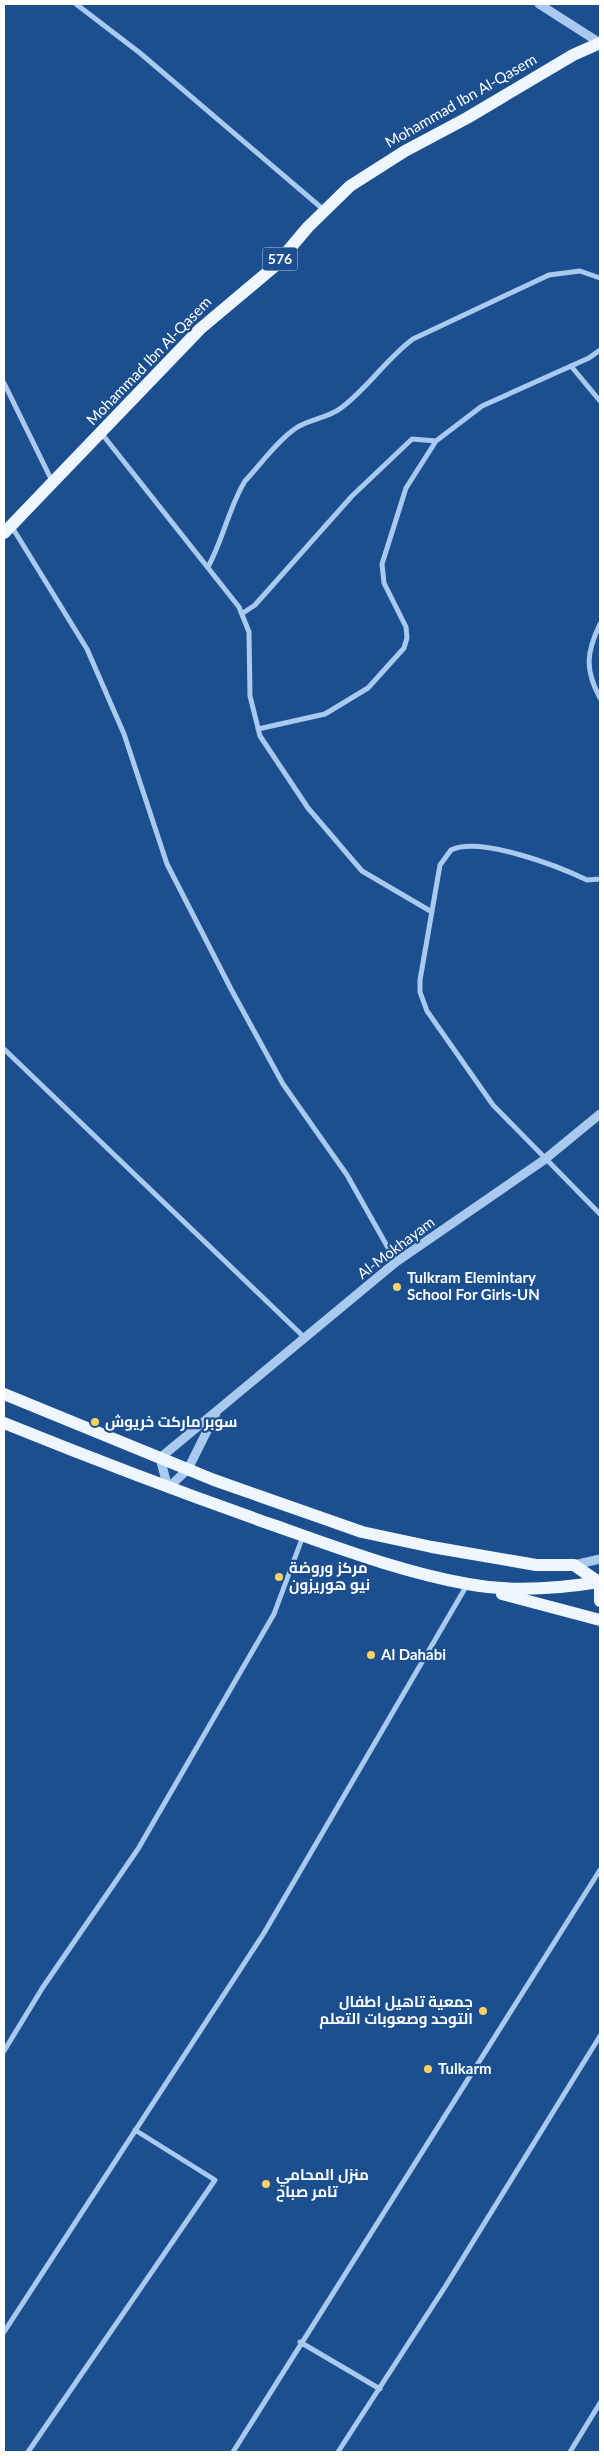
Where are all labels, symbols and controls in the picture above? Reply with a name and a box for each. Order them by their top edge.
street label: Mohammad Ibn Al-Qasem [382,49,539,151]
road number: 576 [262,248,298,270]
street label: Mohammad Ibn Al-Qasem [82,292,214,428]
street label: Al-Mokhayam [353,1212,438,1282]
place label: Tulkram Elemintary School For Girls-UN [407,1268,540,1303]
marker: Tulkram Elemintary School For Girls-UN [391,1281,403,1293]
place label: سوبر ماركت خريوش [105,1412,237,1431]
marker: سوبر ماركت خريوش [89,1416,101,1428]
place label: مركز وروضة نيو هوريزون [289,1558,370,1594]
marker: مركز وروضة نيو هوريزون [273,1571,285,1583]
place label: Al Dahabi [380,1645,446,1663]
marker: Al Dahabi [365,1649,377,1661]
place label: جمعية تاهيل اطفال التوحد وصعوبات التعلم [319,1992,473,2029]
marker: جمعية تاهيل اطفال التوحد وصعوبات التعلم [477,2005,489,2017]
place label: Tulkarm [438,2059,492,2077]
marker: Tulkarm [422,2063,434,2075]
place label: منزل المحامي تامر صباح [276,2165,369,2202]
marker: منزل المحامي تامر صباح [260,2178,272,2190]

